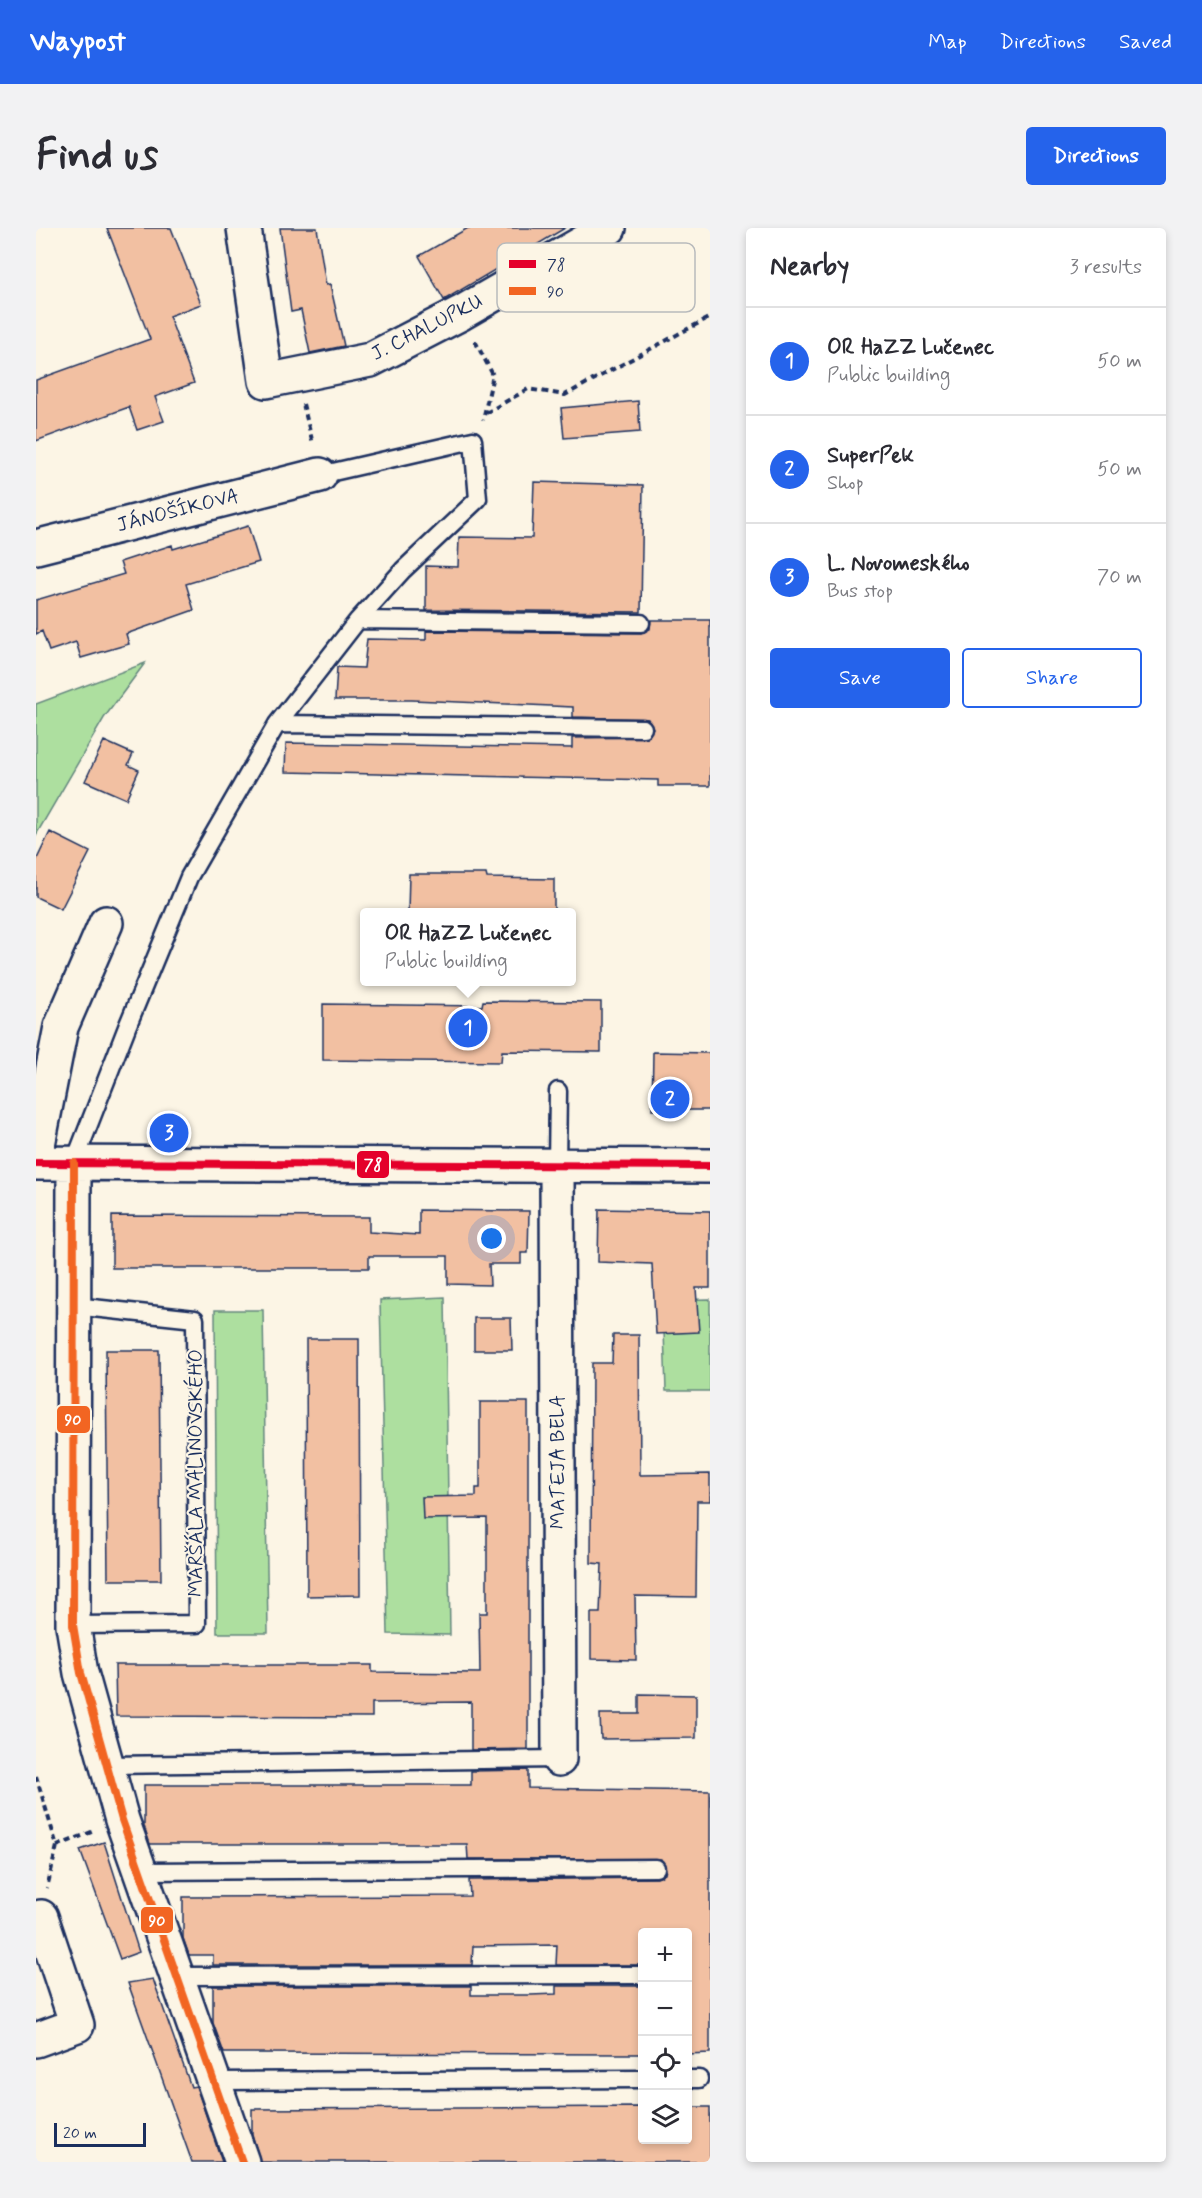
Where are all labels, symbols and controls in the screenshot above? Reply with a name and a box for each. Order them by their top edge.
text: Waypost [30,24,126,61]
text: Map [928,28,967,56]
text: Directions [1000,28,1086,56]
text: Saved [1119,28,1172,56]
button: Directions [1026,127,1166,185]
text: Find us [36,129,158,184]
legend [497,243,695,312]
text: Nearby [770,250,849,284]
text: 3 results [1070,254,1142,281]
text: 78 [547,255,565,276]
text: 90 [547,282,564,303]
street label: J. CHALUPKU [367,288,487,368]
text: OR HaZZ Lučenec [827,334,994,362]
text: 1 [785,348,794,375]
text: 50 m [1097,348,1142,375]
text: Public building [827,362,950,389]
text: SuperPek [827,442,914,470]
text: 2 [785,456,794,483]
text: 50 m [1097,456,1142,483]
text: Shop [827,470,864,497]
street label: JÁNOŠÍKOVA [114,483,242,539]
text: L. Novomeského [827,550,970,578]
text: 3 [785,564,794,591]
text: 70 m [1097,564,1142,591]
text: Bus stop [827,578,893,605]
button: Save [770,648,950,708]
button: Share [962,648,1142,708]
popup [360,908,576,986]
text: OR HaZZ Lučenec [384,920,552,948]
text: Public building [384,948,508,975]
pin: 1 [448,1006,488,1050]
pin: 2 [650,1076,690,1122]
pin: 3 [150,1110,188,1156]
line badge: 78 [356,1150,390,1179]
text: 78 [364,1155,382,1176]
your location [477,1224,506,1253]
street label: MARŠÁLA MALINOVSKÉHO [183,1349,210,1597]
street label: MATEJA BELA [545,1395,572,1529]
line badge: 90 [56,1405,91,1434]
text: 90 [64,1410,82,1431]
line badge: 90 [140,1906,174,1934]
text: 90 [148,1911,166,1932]
map controls [638,1928,692,2144]
button: + [638,1928,692,1982]
button: − [638,1982,692,2036]
button: locate [638,2036,692,2090]
button: layers [638,2090,692,2144]
scale bar [54,2120,146,2148]
text: 20 m [63,2123,97,2144]

